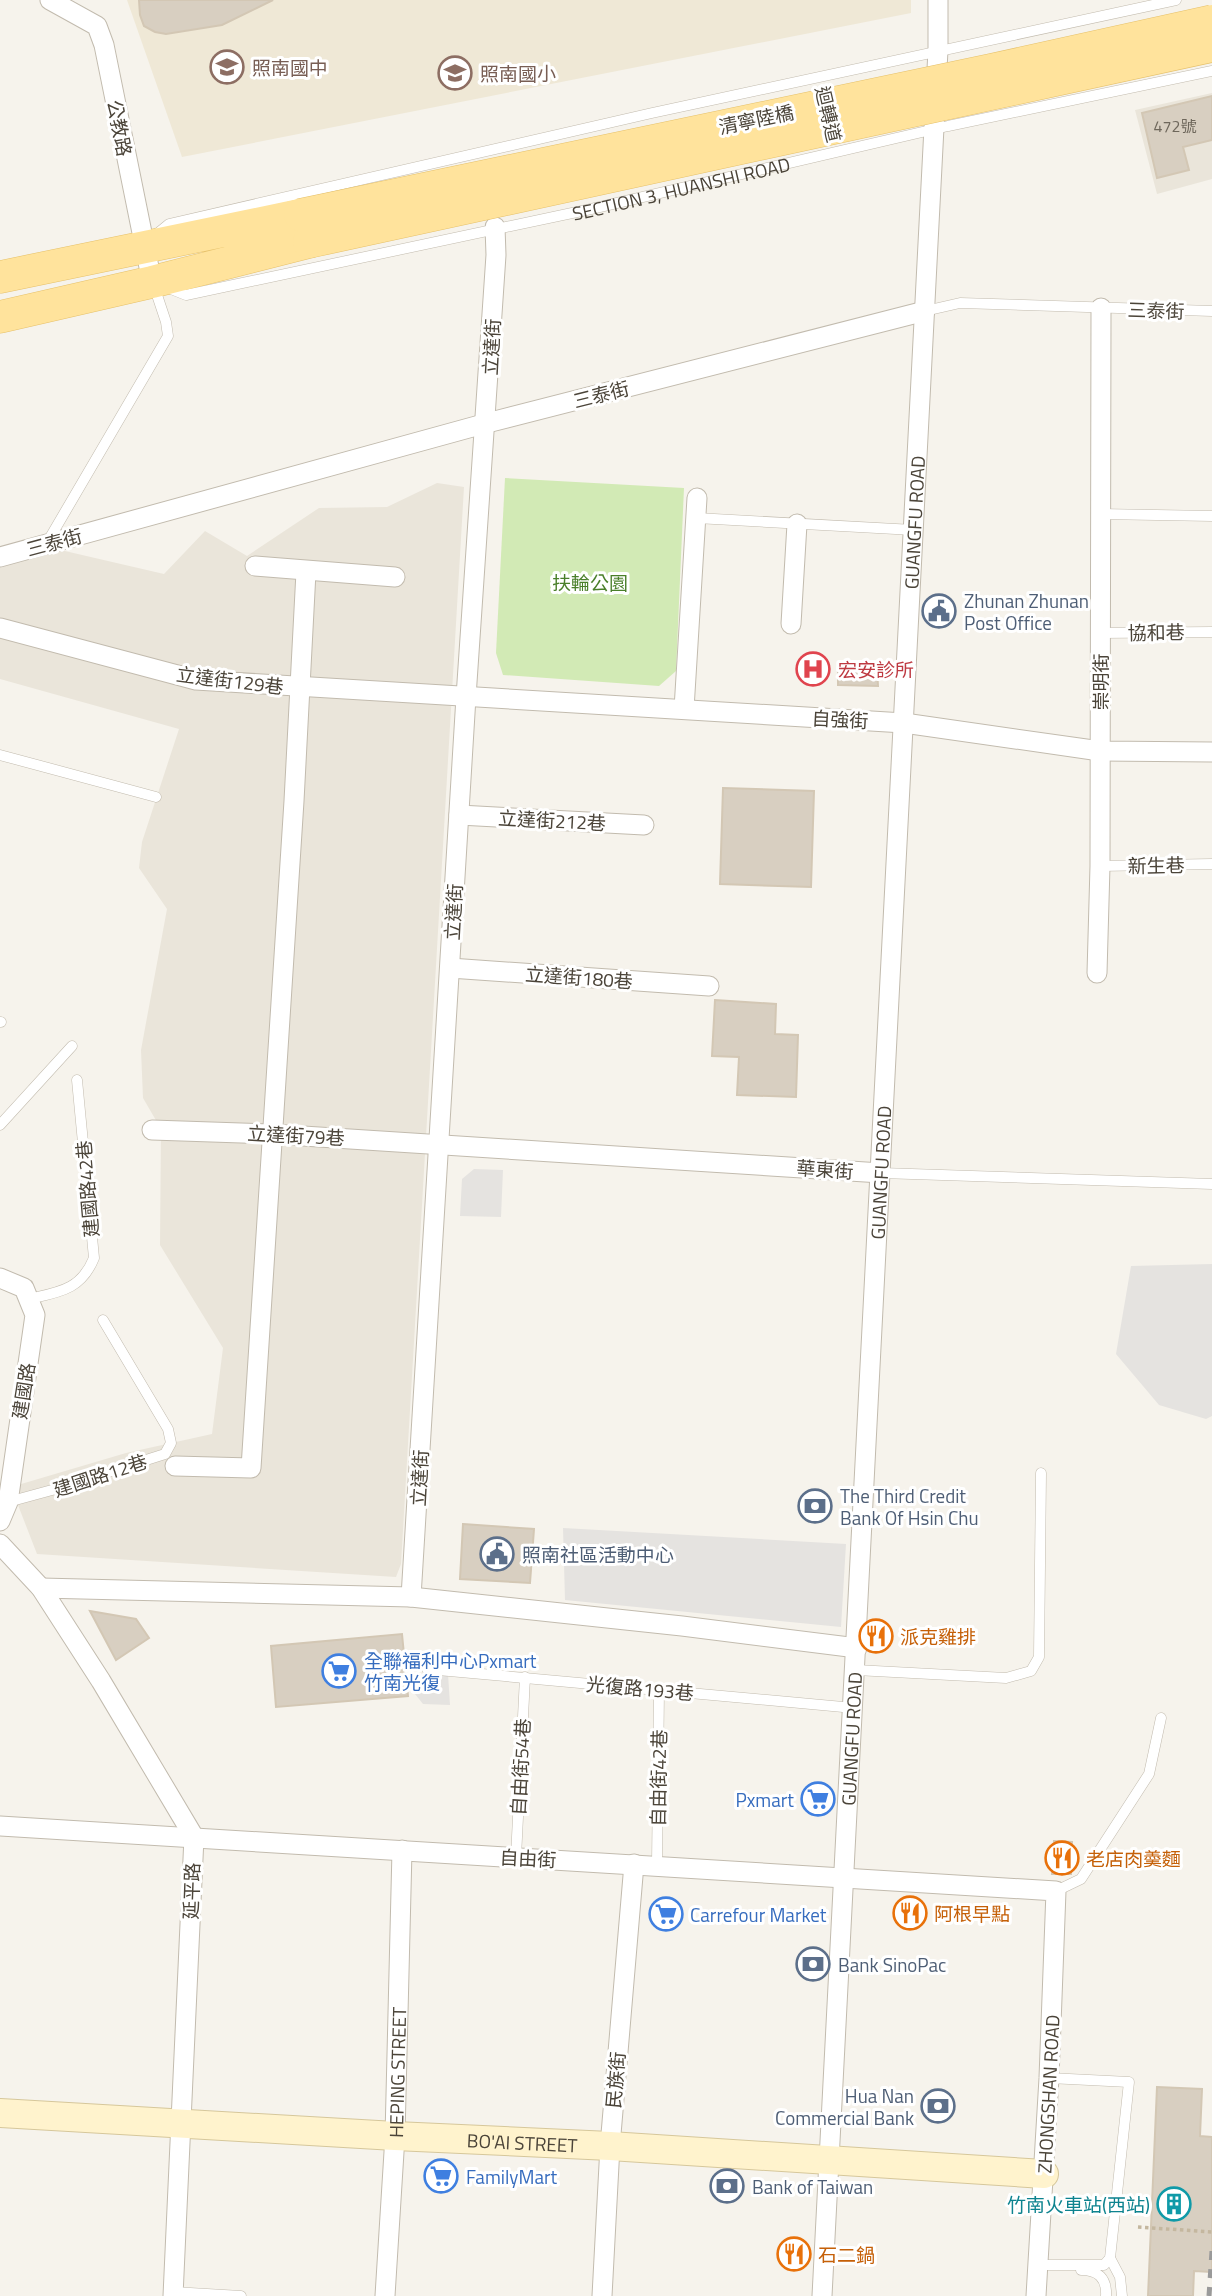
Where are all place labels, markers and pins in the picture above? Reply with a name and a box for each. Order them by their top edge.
school or university icon: 照南國中 [208,48,246,86]
place label: 照南國中 [252,53,328,82]
school or university icon: 照南國小 [436,54,474,92]
place label: 照南國小 [480,59,556,88]
place label: Zhunan Zhunan Post Office [964,586,1089,637]
public building icon: Zhunan Zhunan Post Office [920,592,958,630]
hospital icon: 宏安診所 [794,650,832,688]
place label: 宏安診所 [838,655,914,684]
place label: The Third Credit Bank Of Hsin Chu [840,1481,979,1532]
bank icon: The Third Credit Bank Of Hsin Chu [796,1487,834,1525]
public building icon: 照南社區活動中心 [478,1535,516,1573]
place label: 照南社區活動中心 [522,1540,674,1569]
restaurant icon: 派克雞排 [857,1617,895,1655]
place label: 派克雞排 [900,1622,976,1651]
place label: 全聯福利中心Pxmart 竹南光復 [364,1646,537,1697]
supermarket icon: 全聯福利中心Pxmart 竹南光復 [320,1652,358,1690]
supermarket icon: Pxmart [799,1780,837,1818]
place label: Pxmart [735,1785,794,1814]
restaurant icon: 老店肉羮麵 [1043,1839,1081,1877]
place label: 老店肉羮麵 [1086,1844,1181,1873]
restaurant icon: 阿根早點 [891,1894,929,1932]
supermarket icon: Carrefour Market [647,1895,685,1933]
place label: 阿根早點 [934,1899,1010,1928]
place label: Carrefour Market [690,1900,827,1929]
bank icon: Bank SinoPac [794,1945,832,1983]
place label: Bank SinoPac [838,1950,946,1979]
place label: Hua Nan Commercial Bank [775,2081,914,2132]
bank icon: Hua Nan Commercial Bank [919,2087,957,2125]
supermarket icon: FamilyMart [422,2157,460,2195]
place label: FamilyMart [466,2162,558,2191]
bank icon: Bank of Taiwan [708,2167,746,2205]
place label: Bank of Taiwan [752,2172,873,2201]
building icon: 竹南火車站(西站) [1155,2185,1193,2223]
place label: 竹南火車站(西站) [1007,2190,1150,2219]
restaurant icon: 石二鍋 [775,2235,813,2273]
place label: 石二鍋 [818,2240,875,2269]

